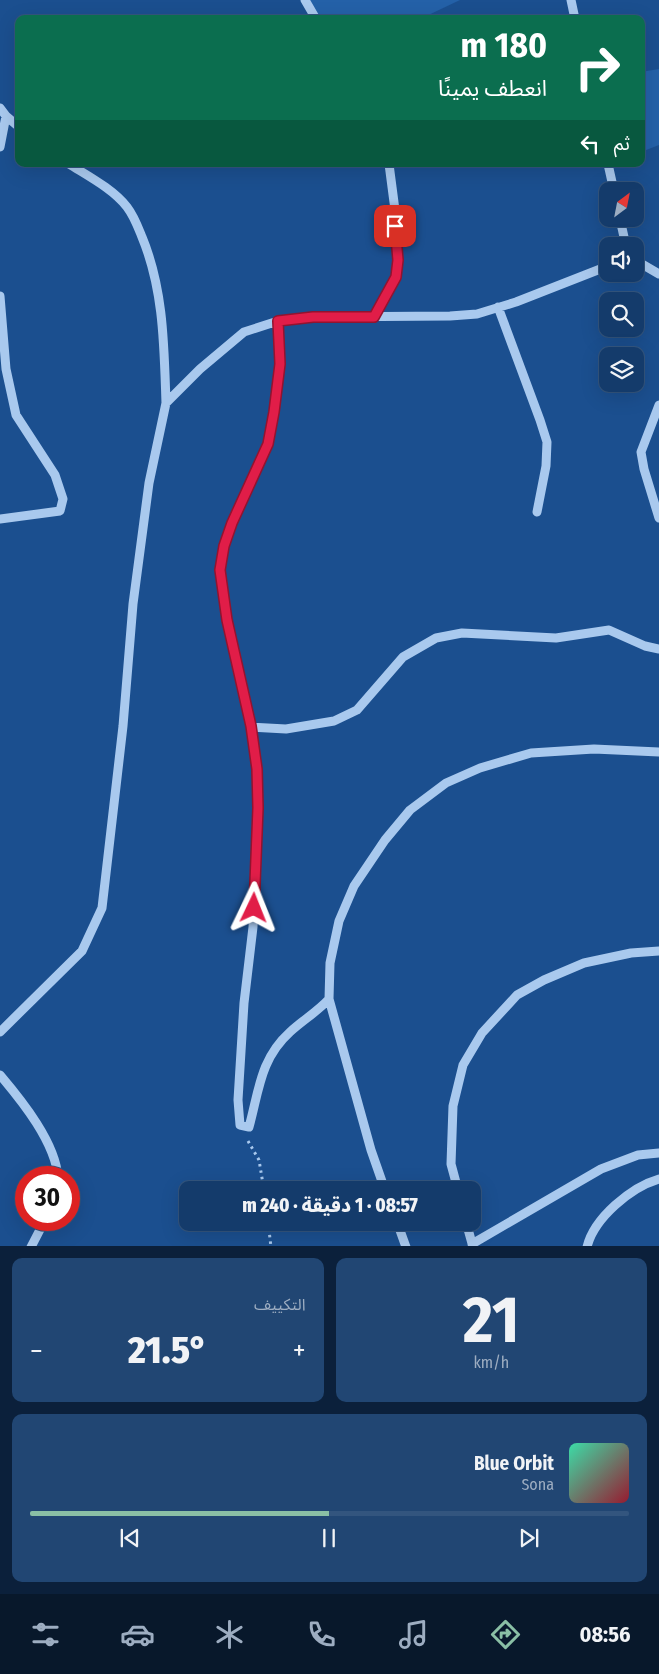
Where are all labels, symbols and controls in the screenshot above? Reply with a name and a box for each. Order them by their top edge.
text: 180 m [461,24,547,66]
icon: right [565,35,630,100]
text: انعطف يمينًا [438,75,547,102]
icon: left [576,130,604,158]
text: ثم [614,132,630,155]
north arrow [599,182,644,228]
map controls [599,182,644,392]
pin [374,205,416,247]
icon: arrive [381,212,409,240]
button: sound [599,237,644,282]
button: search [599,292,644,337]
button: layers [599,347,644,392]
position arrow [227,881,279,933]
speed limit sign: 30 [15,1166,80,1231]
text: 08:57 · 1 دقيقة · 240 m [242,1194,418,1217]
text: 21 [463,1281,520,1359]
text: التكييف [254,1295,306,1314]
text: 21.5° [128,1327,207,1373]
text: − [30,1334,43,1367]
text: + [293,1334,305,1367]
text: km/h [473,1353,509,1372]
text: Blue Orbit [474,1452,554,1475]
text: Sona [521,1475,554,1494]
icon: previous [116,1524,144,1552]
icon: pause [315,1524,343,1552]
icon: next [515,1524,543,1552]
icon: filters [28,1617,63,1652]
icon: car [120,1617,155,1652]
icon: climate [212,1617,247,1652]
icon: phone [304,1617,339,1652]
icon: music [396,1617,431,1652]
icon: directions [488,1617,523,1652]
text: 08:56 [579,1621,631,1648]

